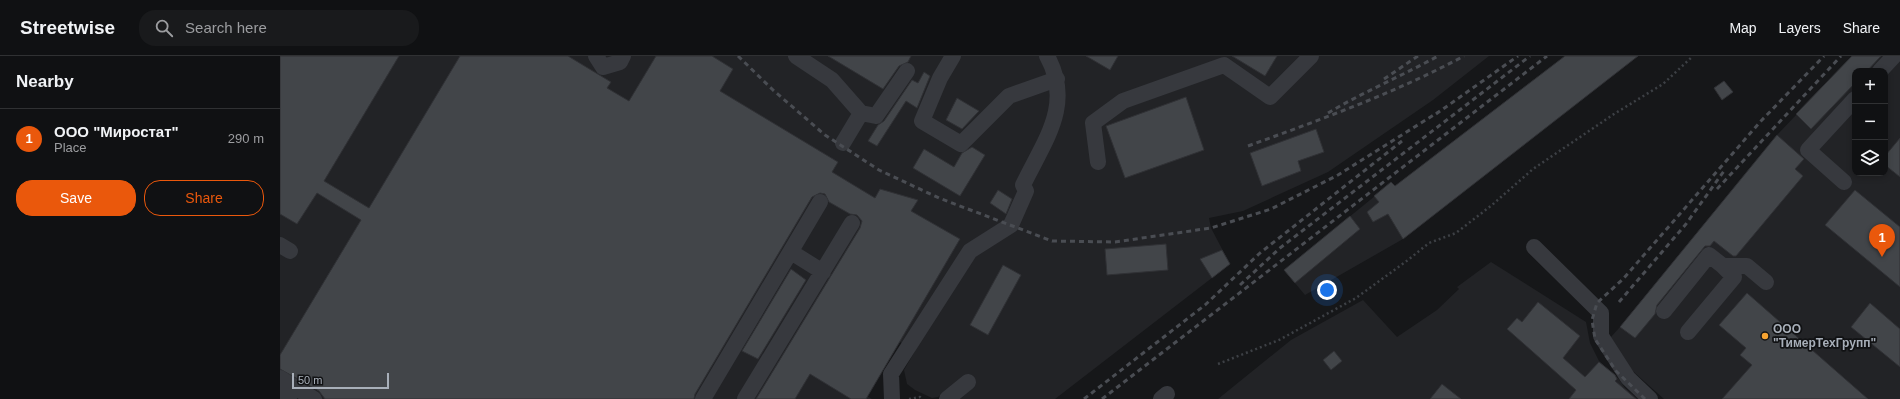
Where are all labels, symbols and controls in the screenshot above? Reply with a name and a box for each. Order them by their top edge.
search box [139,10,419,46]
text: Streetwise [20,17,115,38]
icon: search [153,17,175,39]
text: Search here [185,19,267,36]
text: Map [1729,20,1757,36]
text: Layers [1779,20,1821,36]
text: Share [1843,20,1880,36]
map controls [1852,68,1888,176]
button: + [1852,68,1888,104]
text: Nearby [16,72,74,91]
button: − [1852,104,1888,140]
text: ООО "Миростат" [54,123,179,140]
text: 1 [25,131,33,146]
text: 290 m [228,131,264,146]
text: Place [54,140,87,155]
button: layers [1852,140,1888,176]
button: Save [16,180,136,216]
button: Share [144,180,264,216]
pin: 1 [1869,224,1895,257]
your location [1317,280,1337,300]
place label: ООО "ТимерТехГрупп" [1773,322,1876,350]
marker: ООО "ТимерТехГрупп" [1760,331,1770,341]
scale bar [292,371,389,390]
text: 50 m [298,374,322,386]

